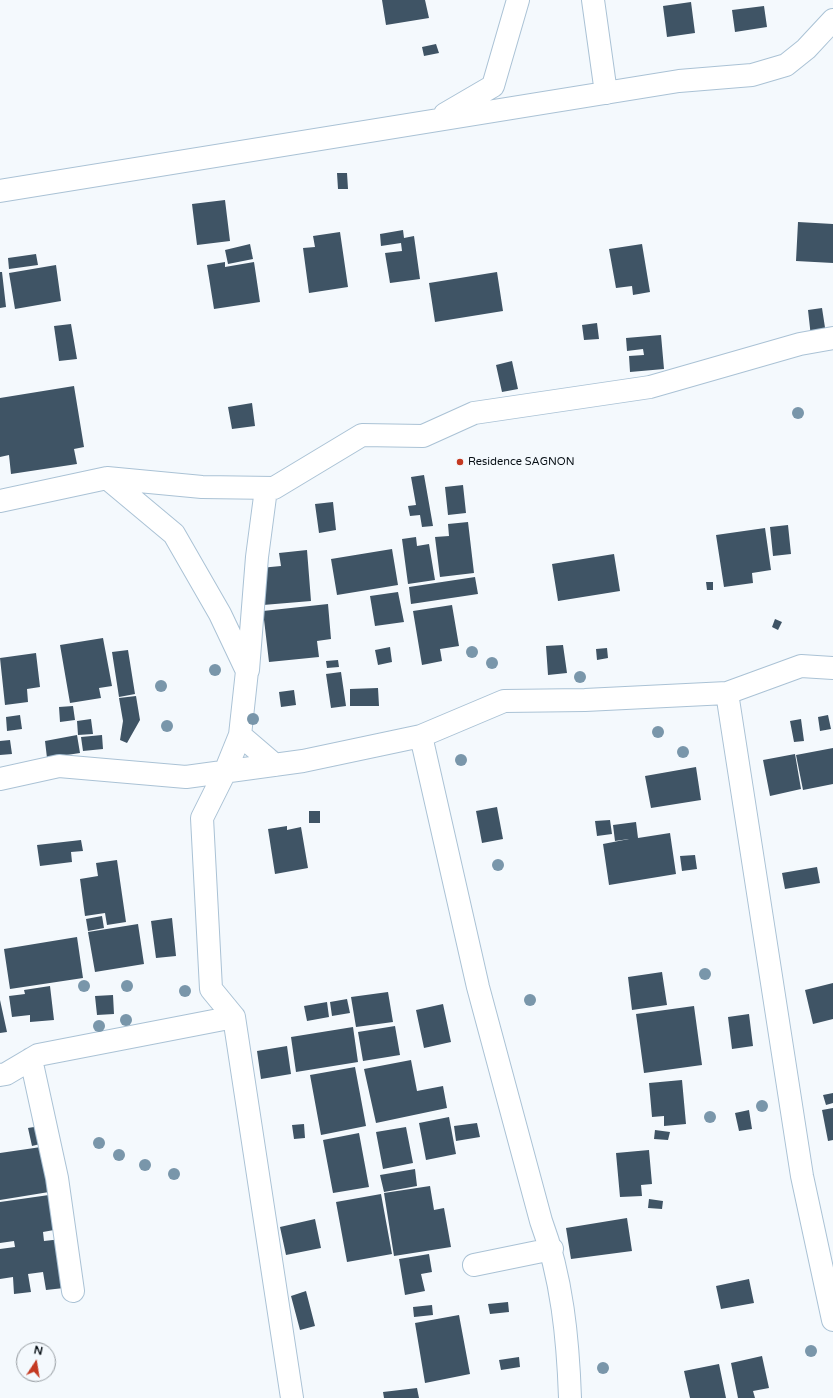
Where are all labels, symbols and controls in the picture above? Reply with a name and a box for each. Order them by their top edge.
place label: Residence SAGNON [468,455,575,469]
marker: Residence SAGNON [455,457,465,467]
north arrow [16,1342,56,1382]
text: N [33,1343,44,1358]

